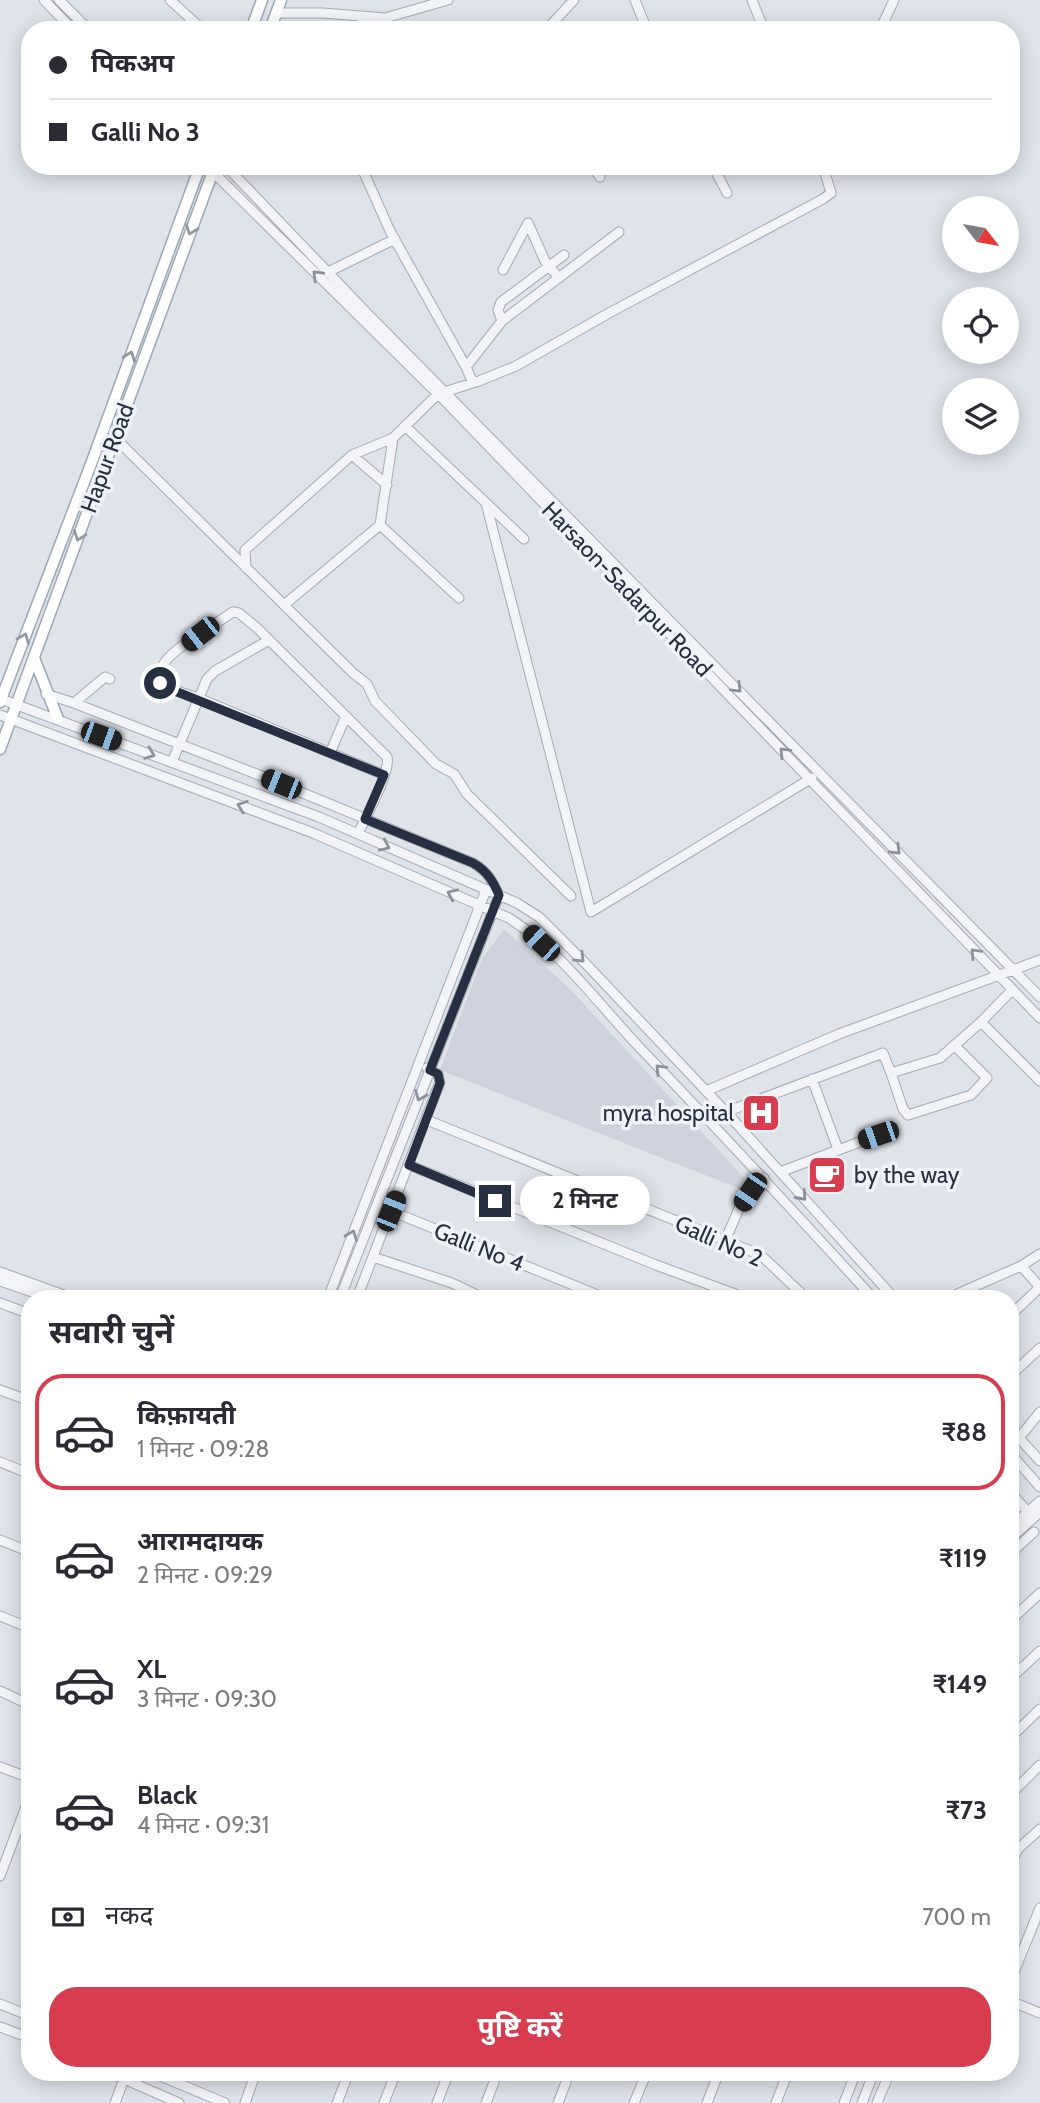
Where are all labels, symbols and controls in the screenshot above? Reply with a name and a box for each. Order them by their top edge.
text: पिकअप [91,47,174,79]
text: Galli No 3 [91,116,200,148]
north arrow [942,196,1018,273]
map controls [942,196,1019,455]
one-way arrow [185,224,199,236]
one-way arrow [312,270,325,283]
button: locate [942,287,1019,364]
one-way arrow [122,351,136,363]
button: layers [942,378,1019,455]
street label: Hapur Road [74,400,140,516]
street label: Harsaon-Sadarpur Road [536,496,718,682]
one-way arrow [73,529,87,541]
car [177,613,224,655]
one-way arrow [16,633,30,645]
route start [144,667,176,699]
one-way arrow [728,679,741,692]
car [78,719,125,753]
one-way arrow [144,746,156,760]
one-way arrow [779,748,792,761]
car [258,766,305,802]
one-way arrow [236,800,248,814]
one-way arrow [378,838,390,852]
one-way arrow [888,841,901,854]
one-way arrow [447,888,459,902]
car [519,921,564,965]
one-way arrow [970,948,983,961]
one-way arrow [571,950,584,963]
one-way arrow [656,1064,669,1077]
one-way arrow [414,1089,428,1101]
hospital icon: myra hospital [740,1092,782,1134]
place label: myra hospital [603,1099,735,1127]
car [855,1118,902,1152]
cafe icon: by the way [806,1154,848,1196]
place label: by the way [854,1161,960,1189]
car [730,1169,771,1215]
callout: 2 मिनट [520,1176,649,1226]
route end [479,1185,511,1217]
text: 2 मिनट [552,1186,618,1214]
one-way arrow [794,1187,806,1200]
car [374,1188,409,1234]
street label: Galli No 2 [671,1209,767,1273]
street label: Galli No 4 [430,1216,528,1278]
one-way arrow [344,1229,358,1241]
text: सवारी चुनें [49,1312,174,1351]
text: किफ़ायती [137,1399,236,1431]
icon: car [53,1401,116,1464]
text: ₹88 [941,1416,987,1448]
text: 1 मिनट · 09:28 [137,1435,269,1463]
text: आरामदायक [137,1525,263,1557]
icon: car [53,1527,116,1590]
text: ₹119 [939,1542,987,1574]
text: 2 मिनट · 09:29 [137,1561,273,1589]
icon: car [53,1653,116,1716]
text: XL [137,1653,166,1685]
text: ₹149 [932,1668,987,1700]
text: 3 मिनट · 09:30 [137,1685,277,1713]
icon: car [53,1779,116,1842]
text: Black [137,1779,197,1811]
text: ₹73 [946,1794,987,1826]
text: 4 मिनट · 09:31 [137,1811,269,1839]
icon: cash [49,1898,87,1936]
text: नकद [105,1899,153,1931]
text: 700 m [922,1903,991,1931]
button: पुष्टि करें [49,1987,991,2067]

